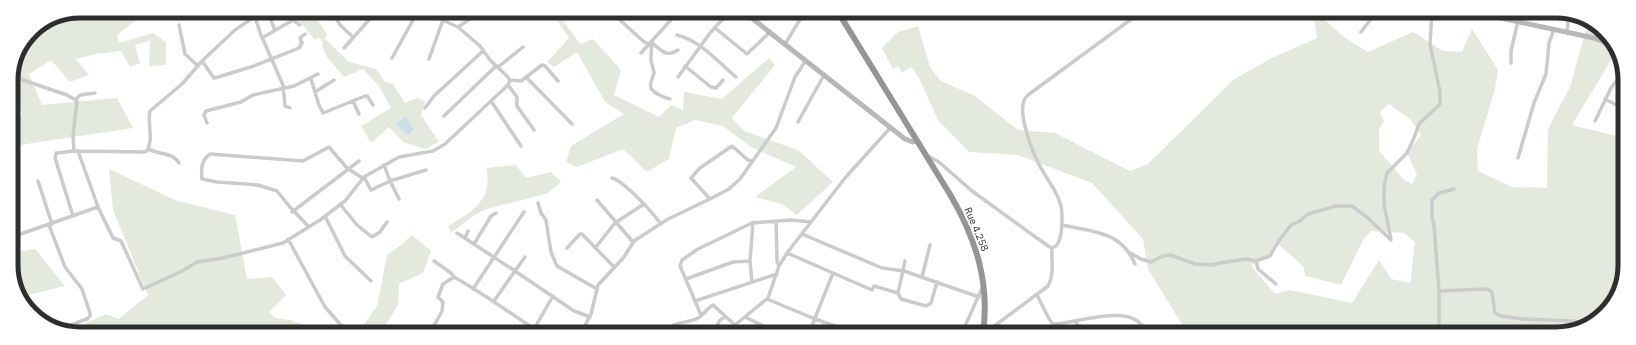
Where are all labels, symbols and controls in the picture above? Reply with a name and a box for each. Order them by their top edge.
street label: Rue 4.258 [961,205,992,253]

